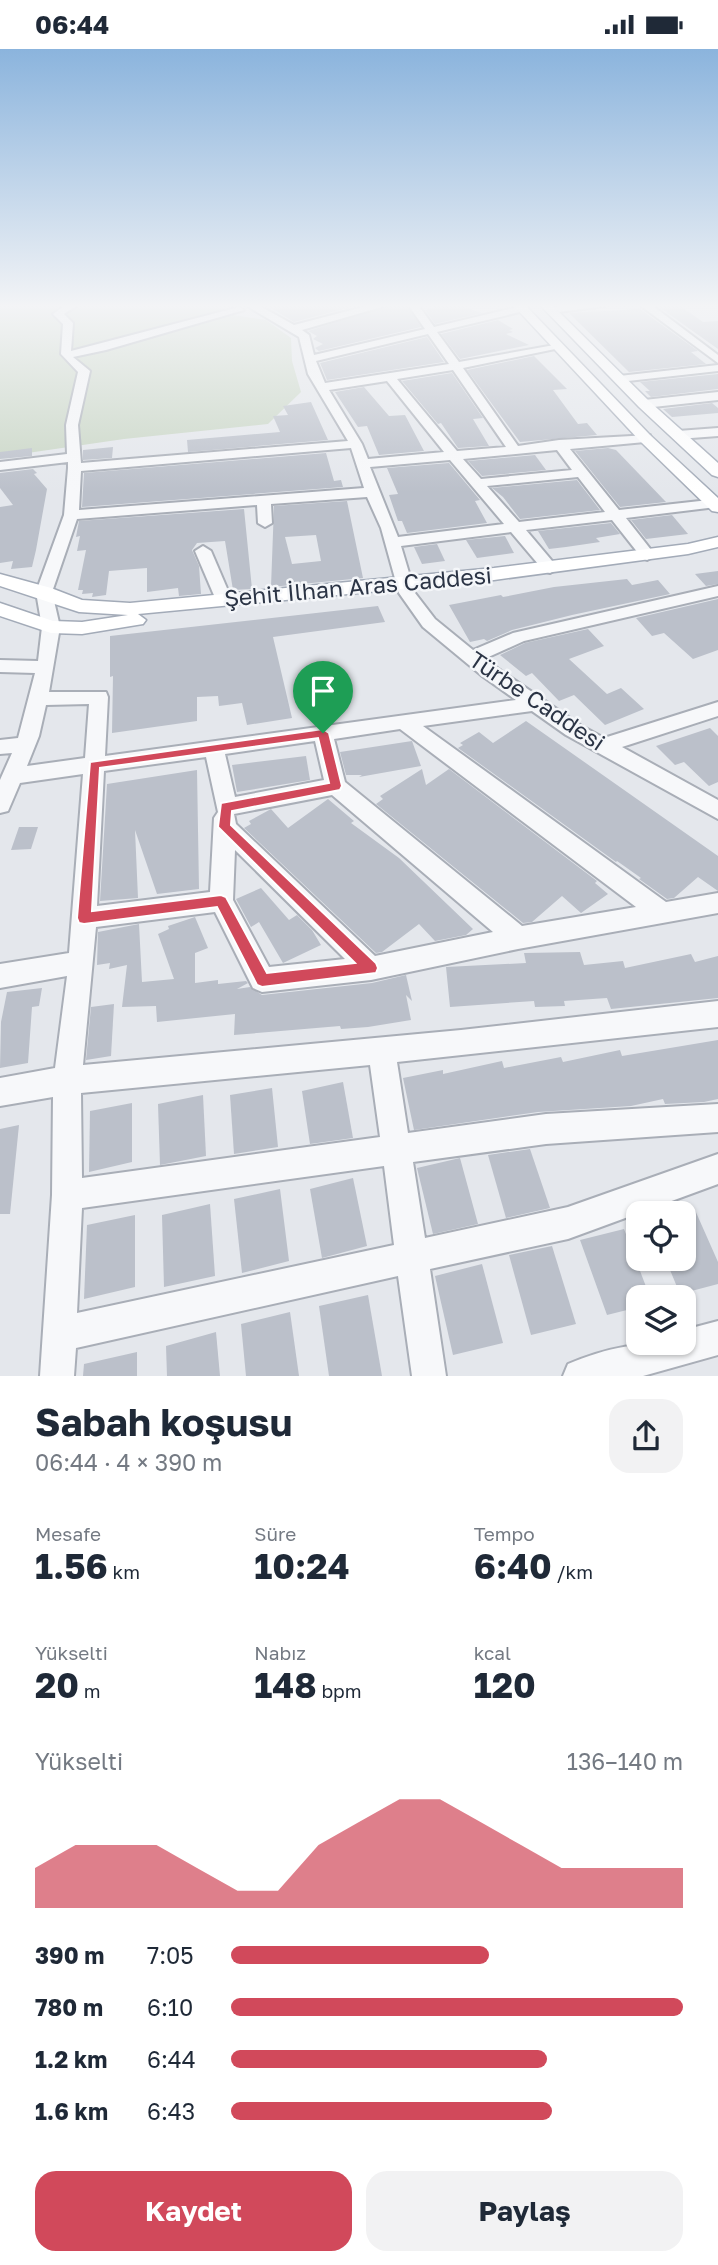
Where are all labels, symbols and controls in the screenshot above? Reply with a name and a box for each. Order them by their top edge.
text: 06:44 [35,9,109,40]
street label: Şehit İlhan Aras Caddesi [223,560,493,612]
street label: Türbe Caddesi [464,645,611,756]
pin [293,661,353,733]
icon: arrive [304,672,342,710]
map controls [626,1201,696,1355]
button: locate [626,1201,696,1271]
button: layers [626,1285,696,1355]
text: Sabah koşusu [35,1399,292,1444]
button: share [609,1399,683,1473]
text: 06:44 · 4 × 390 m [35,1448,222,1476]
text: Mesafe [35,1522,101,1545]
text: Süre [254,1522,296,1545]
text: Tempo [474,1522,535,1545]
text: 1.56 [35,1545,108,1587]
text: 10:24 [254,1545,350,1587]
text: 6:40 [474,1545,552,1587]
text: km [108,1560,140,1583]
text: /km [552,1560,593,1583]
text: Yükselti [35,1641,108,1664]
text: Nabız [254,1641,306,1664]
text: kcal [474,1641,511,1664]
text: 20 [35,1664,79,1706]
text: 148 [254,1664,317,1706]
text: 120 [474,1664,536,1706]
text: m [79,1679,101,1702]
text: bpm [317,1679,362,1702]
text: Yükselti [35,1747,123,1775]
text: 136–140 m [567,1747,683,1775]
text: 390 m [35,1941,104,1969]
text: 7:05 [147,1941,194,1969]
text: 780 m [35,1993,103,2021]
text: 6:10 [147,1993,193,2021]
text: 1.2 km [35,2045,107,2073]
text: 6:44 [147,2045,196,2073]
text: 1.6 km [35,2097,108,2125]
text: 6:43 [147,2097,195,2125]
button: Kaydet [35,2171,352,2251]
button: Paylaş [366,2171,683,2251]

